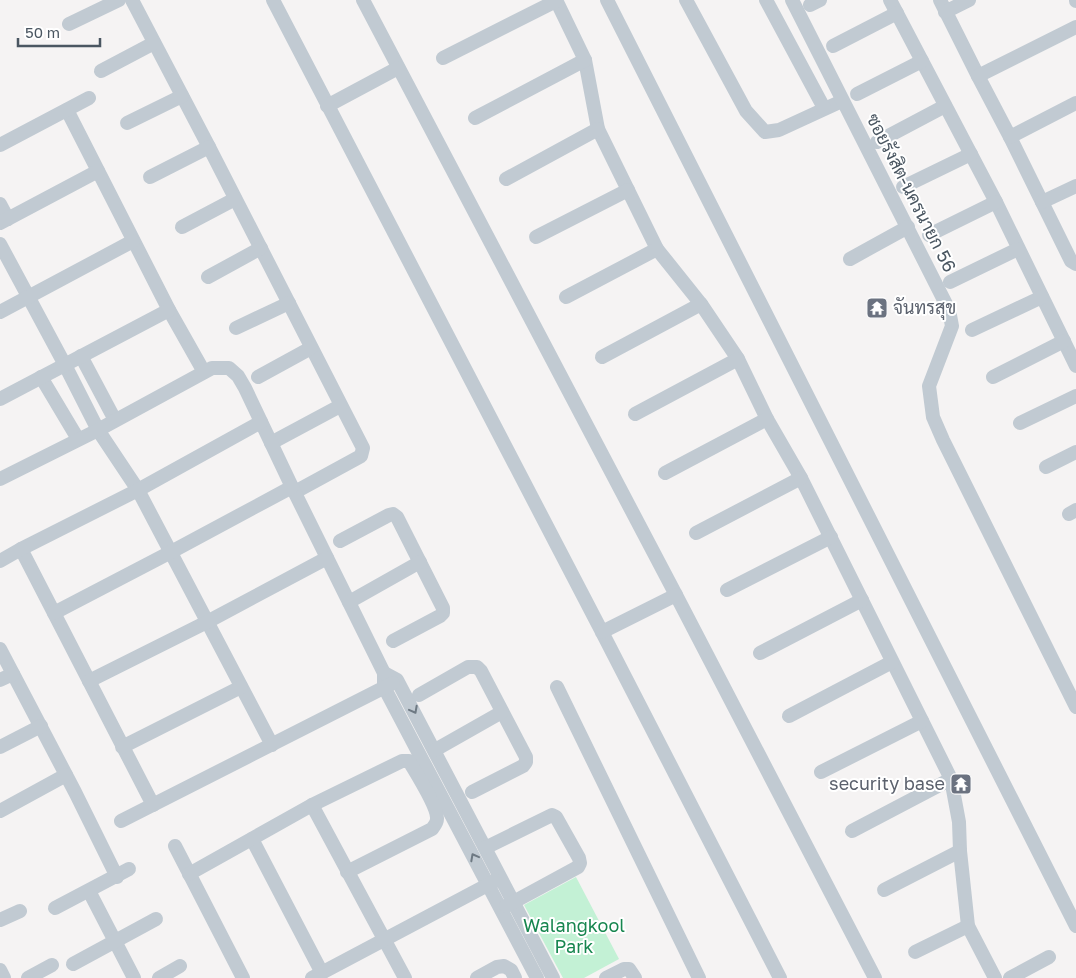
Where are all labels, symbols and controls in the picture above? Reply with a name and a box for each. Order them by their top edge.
scale bar [18,15,100,47]
text: 50 m [25,23,60,41]
street label: ซอยรังสิต-นครนายก 56 [862,110,961,275]
temple icon: จันทรสุข [865,296,889,320]
place label: จันทรสุข [893,296,956,320]
one-way arrow [407,705,417,714]
place label: security base [829,772,945,794]
temple icon: security base [949,772,973,796]
one-way arrow [470,853,480,862]
park label: Walangkool Park [523,914,625,957]

